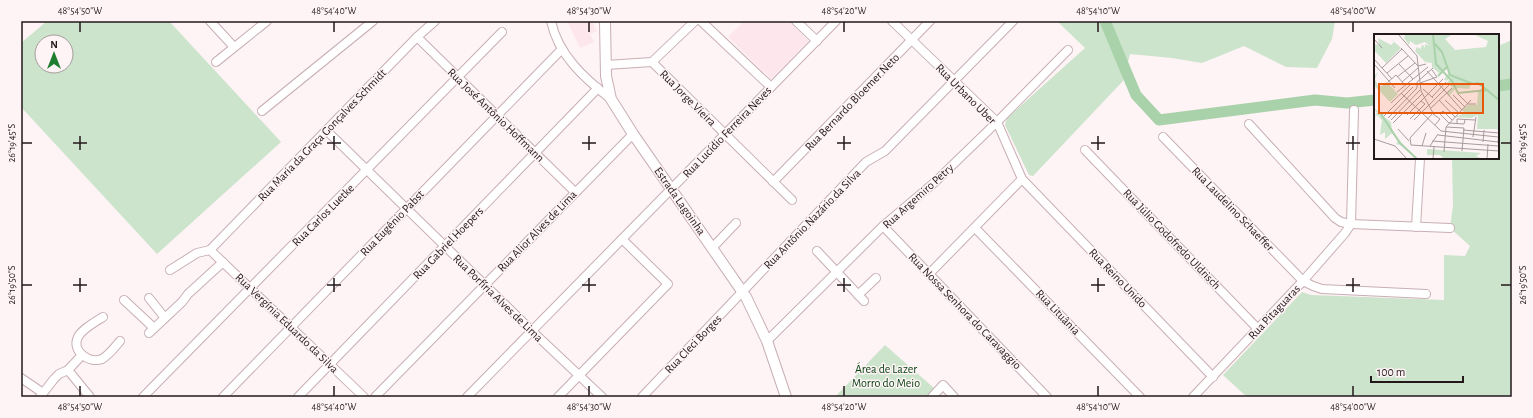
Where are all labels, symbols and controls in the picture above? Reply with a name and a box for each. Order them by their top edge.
text: 48°54'50"W [58,6,102,16]
text: 48°54'40"W [311,6,357,16]
text: 48°54'30"W [567,6,611,16]
text: 48°54'20"W [822,6,866,16]
text: 48°54'10"W [1076,6,1120,16]
text: 48°54'00"W [1330,6,1376,16]
north arrow [34,34,74,74]
inset map [1374,34,1499,159]
text: N [50,39,58,50]
street label: Rua Bernardo Bloemer Neto [802,51,902,153]
street label: Rua Urbano Uber [933,61,999,127]
street label: Rua Maria da Graça Gonçalves Schmidt [256,66,388,203]
street label: Rua José Antônio Hoffmann [445,66,547,164]
street label: Rua Jorge Vieira [658,68,719,129]
street label: Rua Lucídio Ferreira Neves [680,84,774,180]
text: 26°19'45"S [7,123,17,162]
text: 26°19'45"S [1518,123,1528,162]
street label: Rua Argemiro Petry [880,161,956,232]
street label: Rua Laudelino Schaeffer [1190,164,1276,254]
street label: Estrada Lagoinha [652,165,708,238]
street label: Rua Antônio Nazário da Silva [761,166,863,271]
street label: Rua Carlos Luetke [290,182,356,248]
street label: Rua Júlio Godofredo Uldrisch [1121,187,1223,291]
street label: Rua Eugênio Pabst [358,188,426,258]
street label: Rua Alior Alves de Lima [495,188,579,274]
street label: Rua Gabriel Hoepers [411,205,485,281]
street label: Rua Reino Unido [1087,246,1149,310]
street label: Rua Nossa Senhora do Caravaggio [906,251,1024,372]
street label: Rua Porfíria Alves de Lima [451,252,546,344]
text: 26°19'50"S [7,265,17,304]
text: 26°19'50"S [1518,265,1528,304]
street label: Rua Vergínia Eduardo da Silva [233,271,341,376]
street label: Rua Pitaguaras [1246,282,1302,342]
street label: Rua Lituânia [1034,287,1083,337]
street label: Rua Cleci Borges [662,312,724,376]
scale bar [1371,358,1463,384]
park label: Área de Lazer Morro do Meio [852,362,920,389]
text: 100 m [1377,366,1405,378]
text: 48°54'50"W [58,402,102,412]
text: 48°54'40"W [311,402,357,412]
text: 48°54'30"W [567,402,611,412]
text: 48°54'20"W [822,402,866,412]
text: 48°54'10"W [1076,402,1120,412]
text: 48°54'00"W [1330,402,1376,412]

